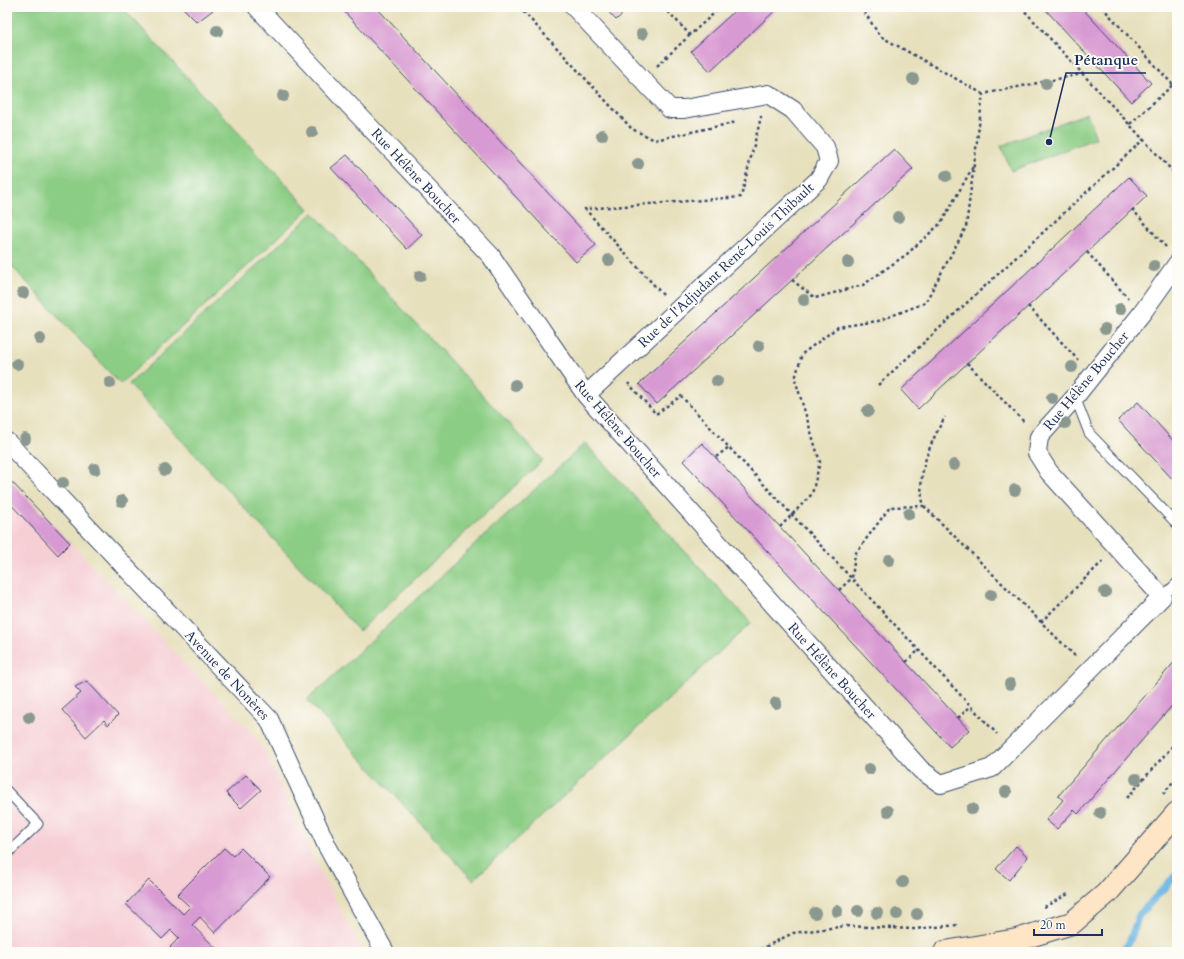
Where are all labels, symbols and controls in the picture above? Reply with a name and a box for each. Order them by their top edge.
callout: Pétanque [1066,46,1146,73]
text: Pétanque [1074,50,1138,70]
street label: Rue Hélène Boucher [367,124,466,228]
street label: Rue de l'Adjudant René-Louis Thibault [634,178,819,352]
street label: Rue Hélène Boucher [1039,327,1134,435]
street label: Rue Hélène Boucher [570,376,666,483]
street label: Rue Hélène Boucher [784,619,881,724]
street label: Avenue de Nonères [180,626,274,724]
scale bar [1034,911,1102,937]
text: 20 m [1040,917,1067,933]

